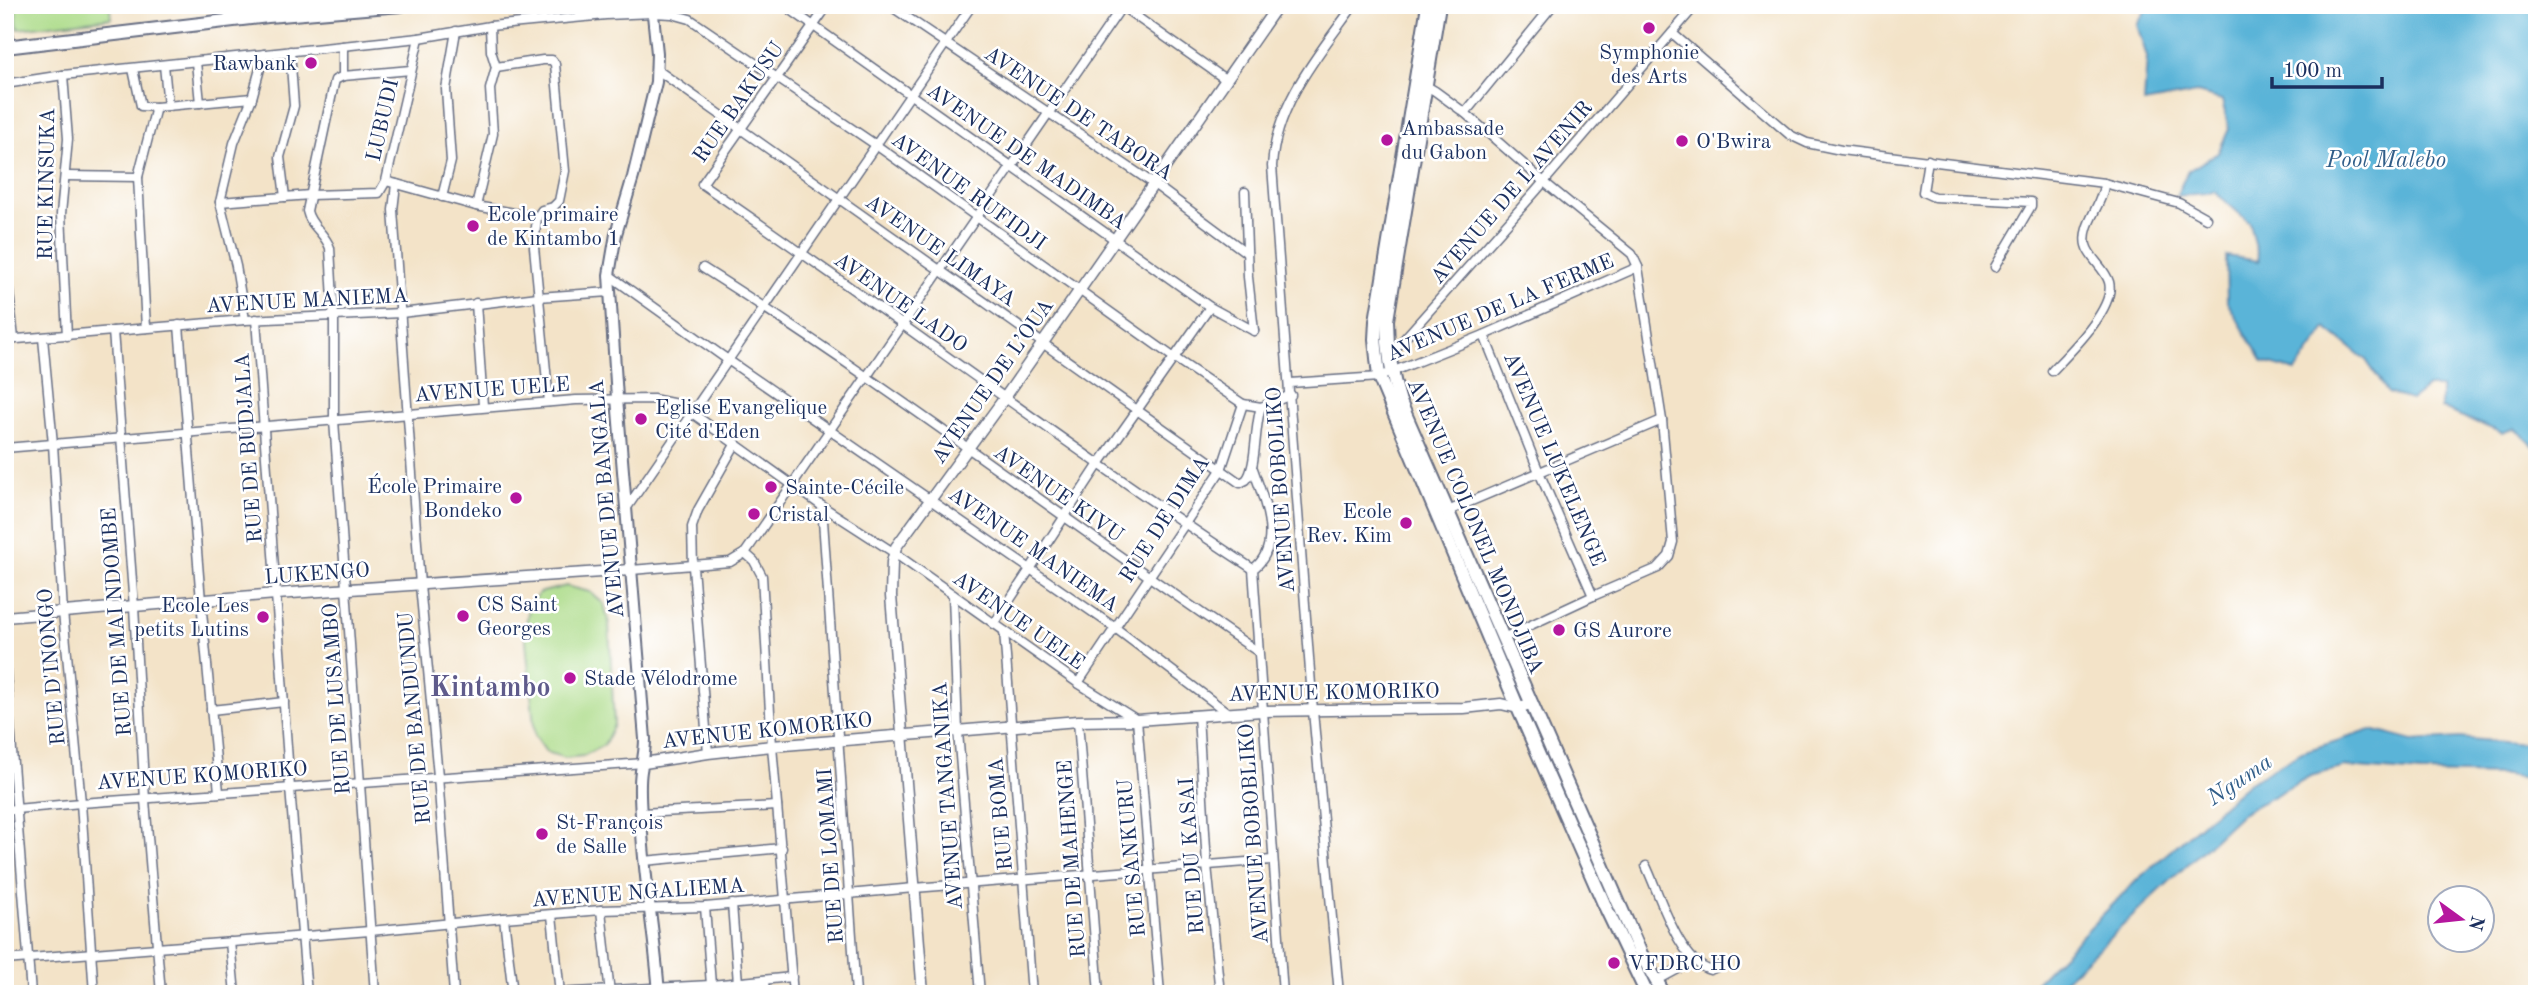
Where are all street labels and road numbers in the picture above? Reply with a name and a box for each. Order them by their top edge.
street label: RUE BAKUSU [690,39,789,167]
street label: AVENUE DE TABORA [980,43,1176,185]
street label: LUBUDI [364,77,403,164]
street label: AVENUE DE MADIMBA [922,80,1130,234]
street label: AVENUE DE L'AVENIR [1427,97,1597,289]
street label: RUE KINSUKA [36,108,59,260]
street label: AVENUE RUFIDJI [887,129,1049,255]
street label: AVENUE LIMAYA [861,191,1019,311]
street label: AVENUE LADO [830,249,971,357]
street label: AVENUE DE LA FERME [1384,251,1617,366]
street label: AVENUE MANIEMA [205,286,409,317]
street label: AVENUE DE L’OUA [928,296,1058,468]
street label: AVENUE LUKELENGE [1499,350,1608,570]
street label: RUE DE BUDJALA [232,352,267,544]
street label: AVENUE UELE [414,375,570,406]
street label: AVENUE COLONEL MONDJIBA [1403,376,1547,677]
street label: AVENUE DE BANGALA [587,379,628,619]
street label: AVENUE BOBOLIKO [1264,386,1299,594]
street label: AVENUE KIVU [989,442,1127,547]
street label: RUE DE DIMA [1117,453,1214,587]
street label: AVENUE MANIEMA [944,484,1122,617]
street label: RUE DE MAI NDOMBE [99,507,136,737]
street label: LUKENGO [264,560,370,589]
street label: AVENUE UELE [948,568,1088,674]
street label: RUE D'INONGO [35,587,70,746]
street label: RUE DE LUSAMBO [320,602,355,796]
street label: RUE DE BANDUNDU [396,611,435,825]
street label: AVENUE TANGANIKA [930,681,967,911]
street label: AVENUE KOMORIKO [1228,681,1440,706]
street label: AVENUE KOMORIKO [661,710,873,753]
street label: AVENUE BOBOBLIKO [1236,723,1273,945]
street label: RUE BOMA [986,756,1017,872]
street label: AVENUE KOMORIKO [96,759,308,794]
street label: RUE DE MAHENGE [1055,759,1090,959]
street label: RUE DE LOMAMI [815,767,848,944]
street label: RUE DU KASAI [1177,777,1208,935]
street label: RUE SANKURU [1115,778,1150,938]
street label: AVENUE NGALIEMA [531,876,745,911]

